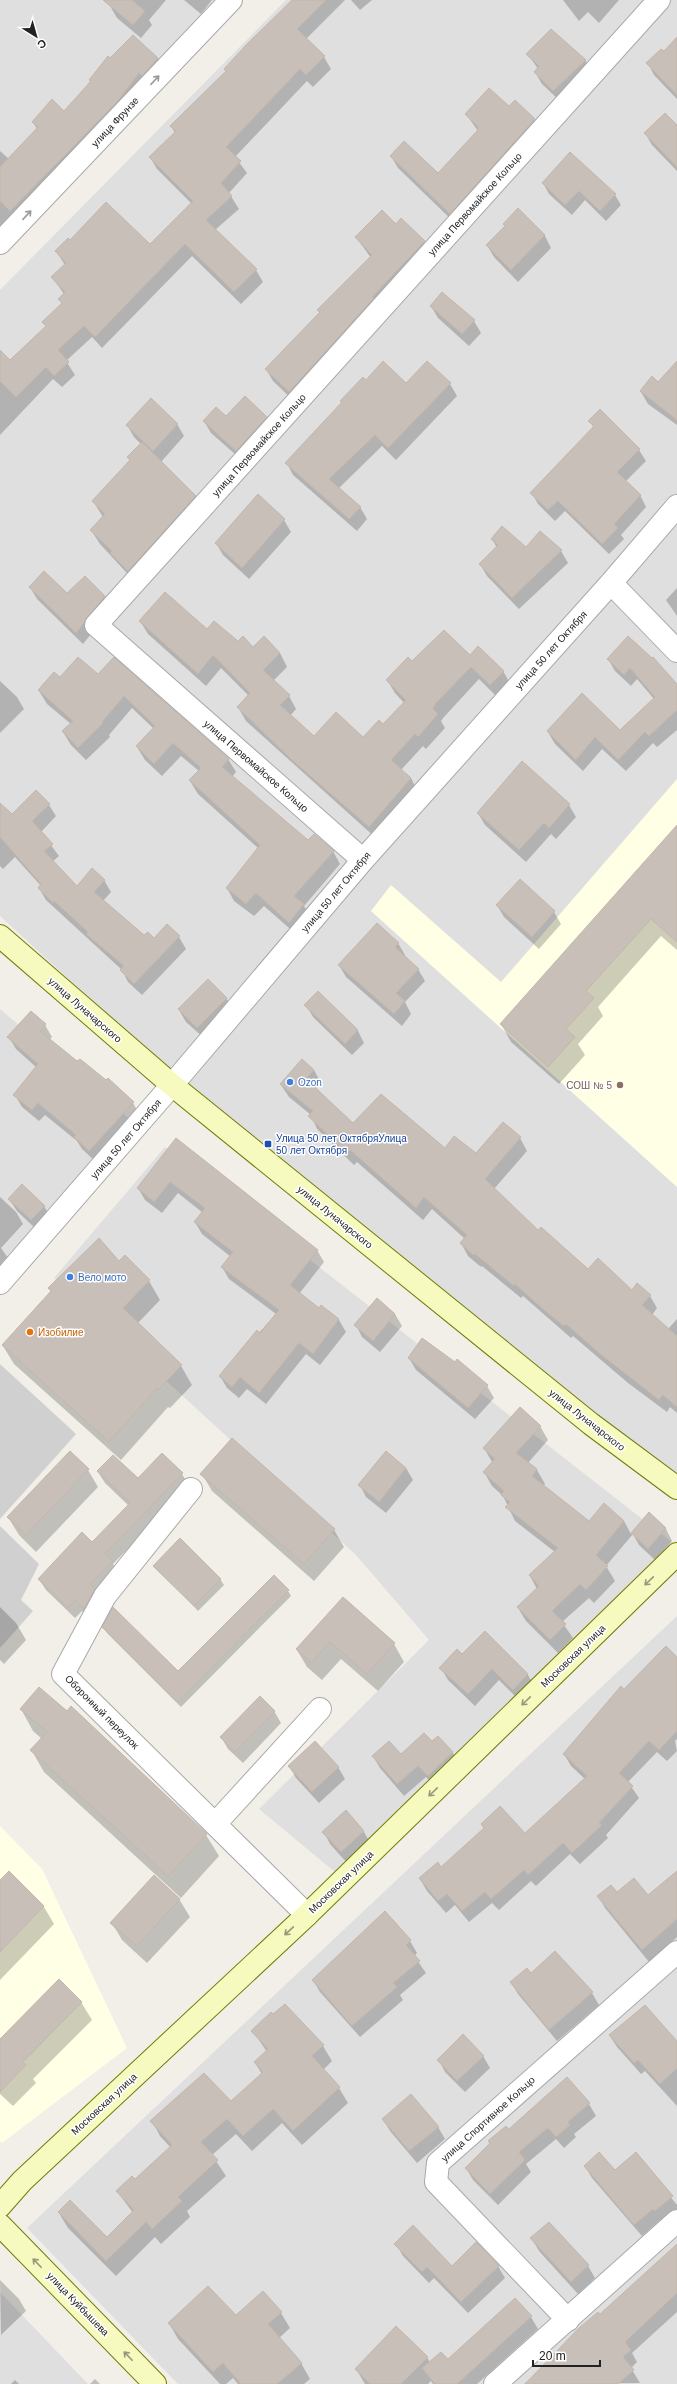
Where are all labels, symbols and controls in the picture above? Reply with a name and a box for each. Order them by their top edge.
north arrow [16,16,56,56]
text: С [35,37,49,51]
one-way arrow [150,75,160,85]
street label: улица Фрунзе [89,95,141,149]
street label: улица Первомайское Кольцо [426,150,524,258]
one-way arrow [22,210,32,220]
street label: улица Первомайское Кольцо [210,391,308,499]
street label: улица 50 лет Октября [513,609,589,691]
street label: улица Первомайское Кольцо [202,718,311,814]
street label: улица 50 лет Октября [299,850,373,934]
street label: улица Луначарского [46,975,124,1045]
marker: Ozon [285,1077,295,1087]
place label: Ozon [298,1077,322,1088]
place label: СОШ № 5 [566,1080,612,1091]
marker: СОШ № 5 [615,1080,625,1090]
street label: улица 50 лет Октября [89,1097,163,1181]
place label: Улица 50 лет ОктябряУлица 50 лет Октября [276,1133,407,1156]
marker: Улица 50 лет ОктябряУлица 50 лет Октября [263,1139,273,1149]
street label: улица Луначарского [295,1183,375,1251]
marker: Вело мото [65,1272,75,1282]
place label: Вело мото [78,1272,127,1283]
marker: Изобилие [25,1327,35,1337]
place label: Изобилие [38,1327,84,1338]
street label: улица Луначарского [547,1387,627,1453]
one-way arrow [644,1576,654,1586]
street label: Московская улица [539,1622,608,1690]
street label: Оборонный переулок [63,1673,141,1751]
one-way arrow [521,1696,531,1706]
one-way arrow [428,1787,438,1797]
street label: Московская улица [307,1848,376,1916]
one-way arrow [285,1926,295,1935]
street label: Московская улица [69,2071,139,2137]
street label: улица Спортивное Кольцо [439,2074,537,2164]
one-way arrow [33,2258,42,2268]
street label: улица Куйбышева [45,2270,111,2338]
scale bar [533,2342,600,2368]
text: 20 m [539,2349,566,2363]
one-way arrow [123,2351,133,2361]

